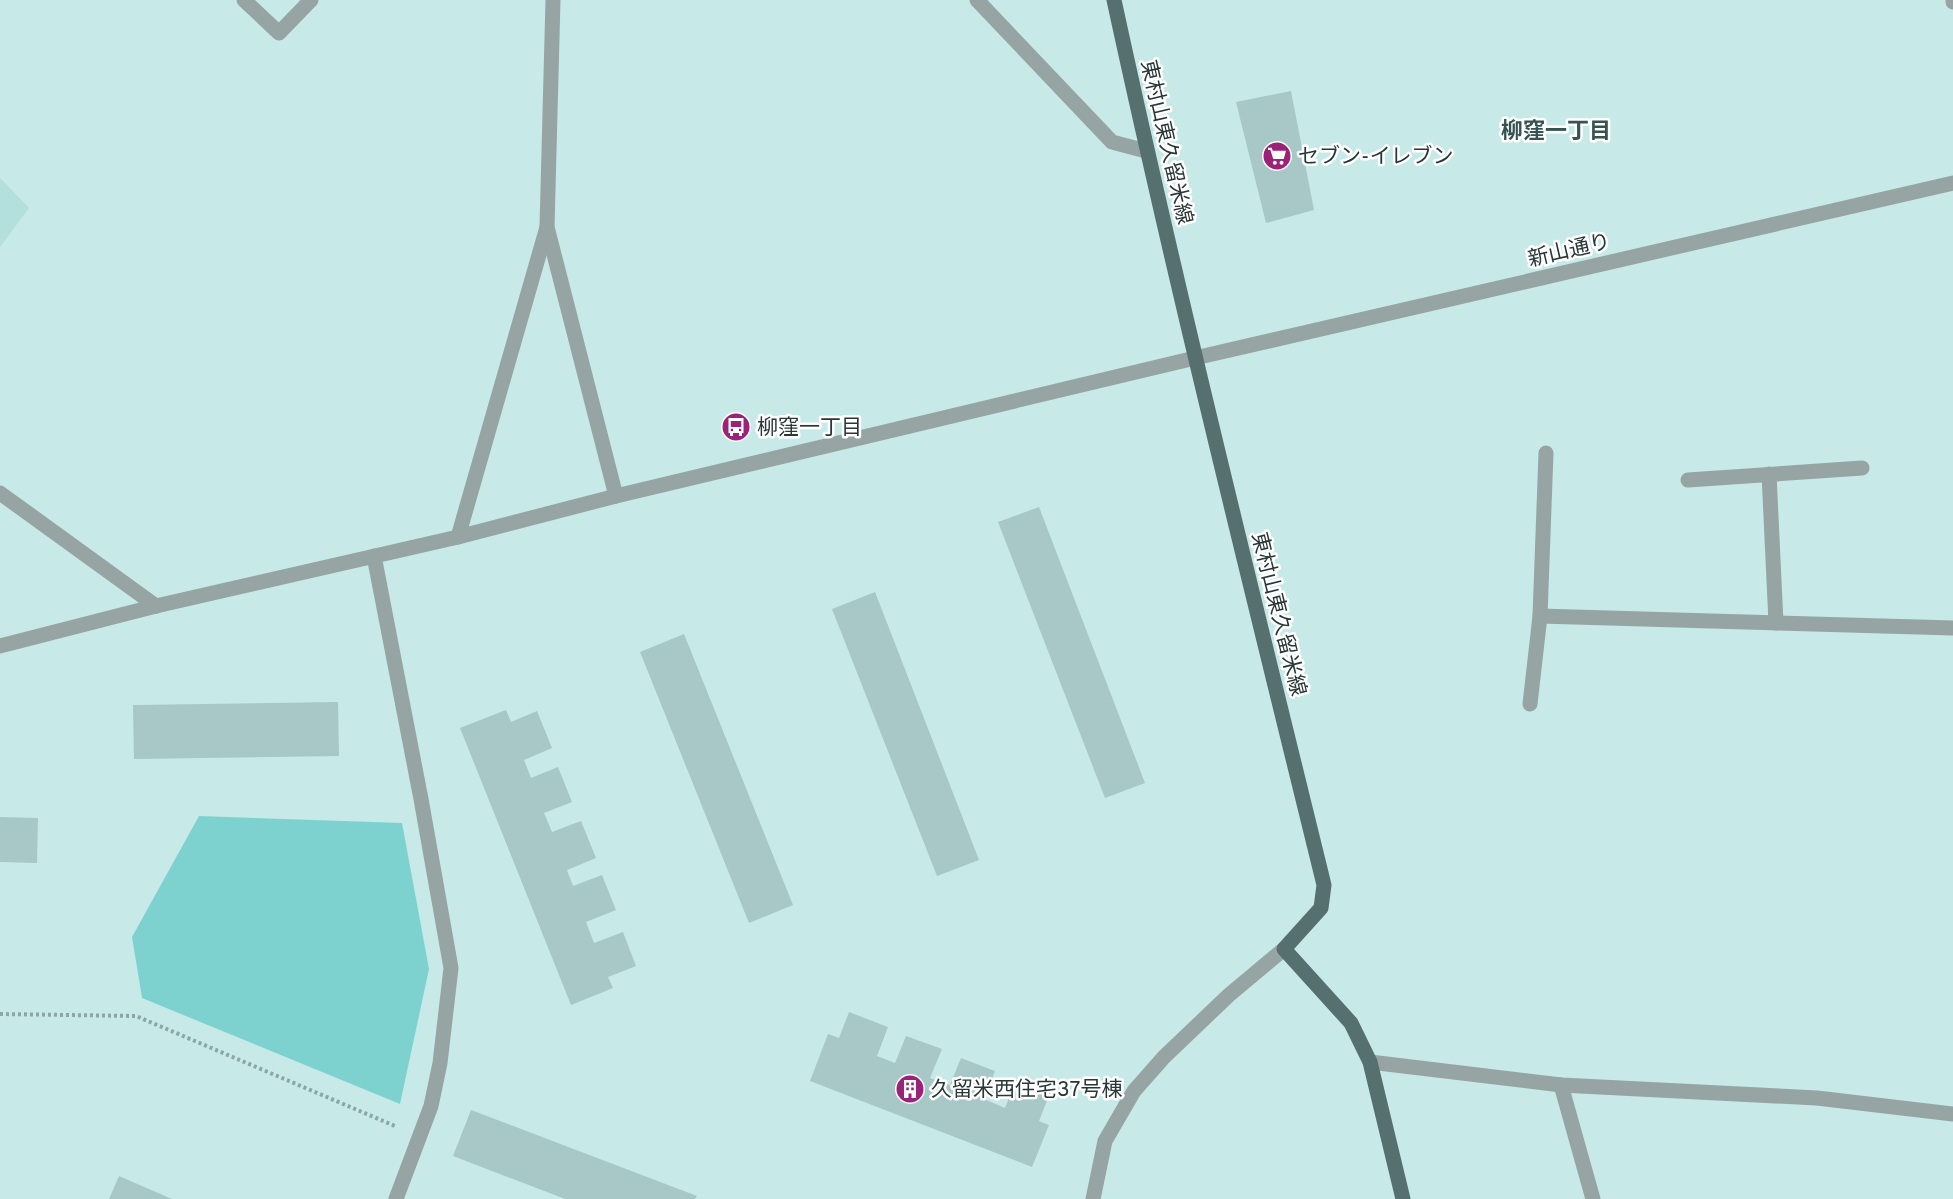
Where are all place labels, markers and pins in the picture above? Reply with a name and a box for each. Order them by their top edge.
supermarket icon: セブン-イレブン [1261,140,1293,172]
place label: セブン-イレブン [1298,144,1453,171]
bus stop icon: 柳窪一丁目 [720,411,752,443]
place label: 柳窪一丁目 [757,415,862,442]
building icon: 久留米西住宅37号棟 [894,1073,926,1105]
place label: 久留米西住宅37号棟 [931,1077,1122,1104]

